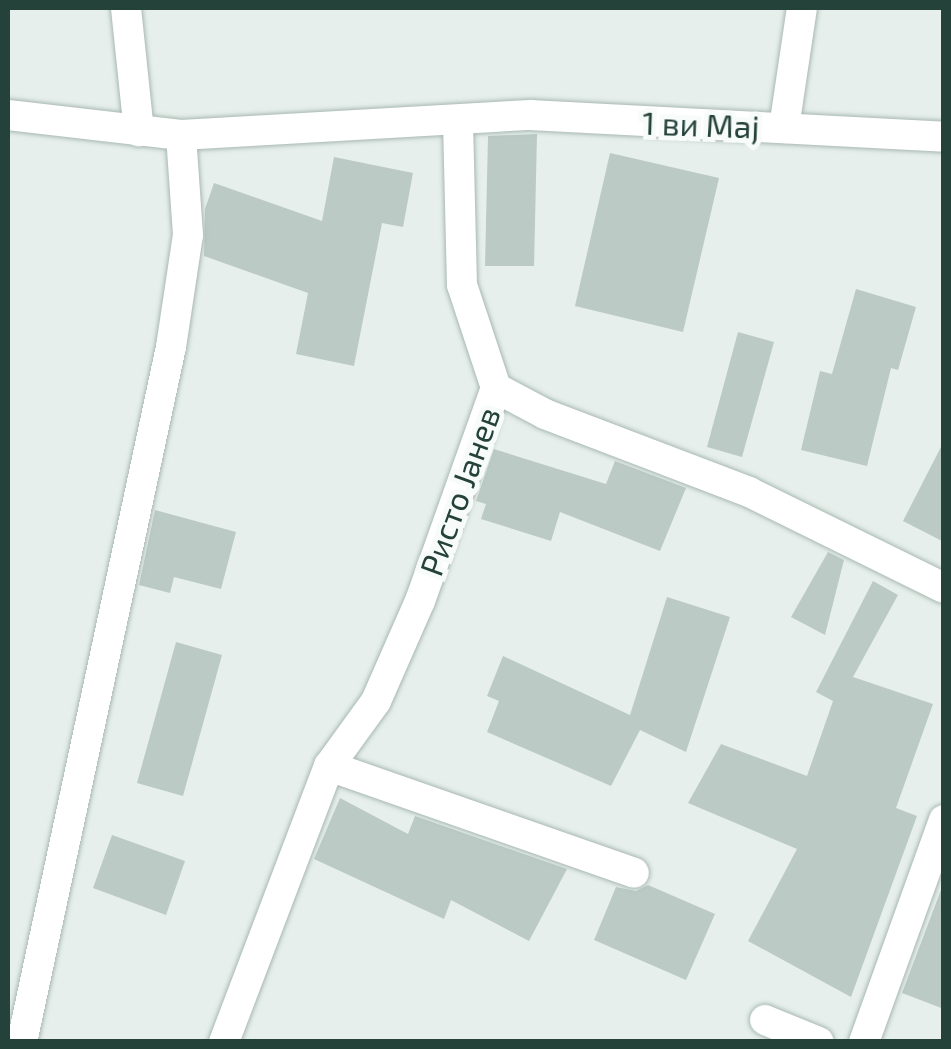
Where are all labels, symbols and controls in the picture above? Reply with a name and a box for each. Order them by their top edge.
street label: 1 ви Мај [642,103,760,145]
street label: Ристо Јанев [411,402,507,580]

